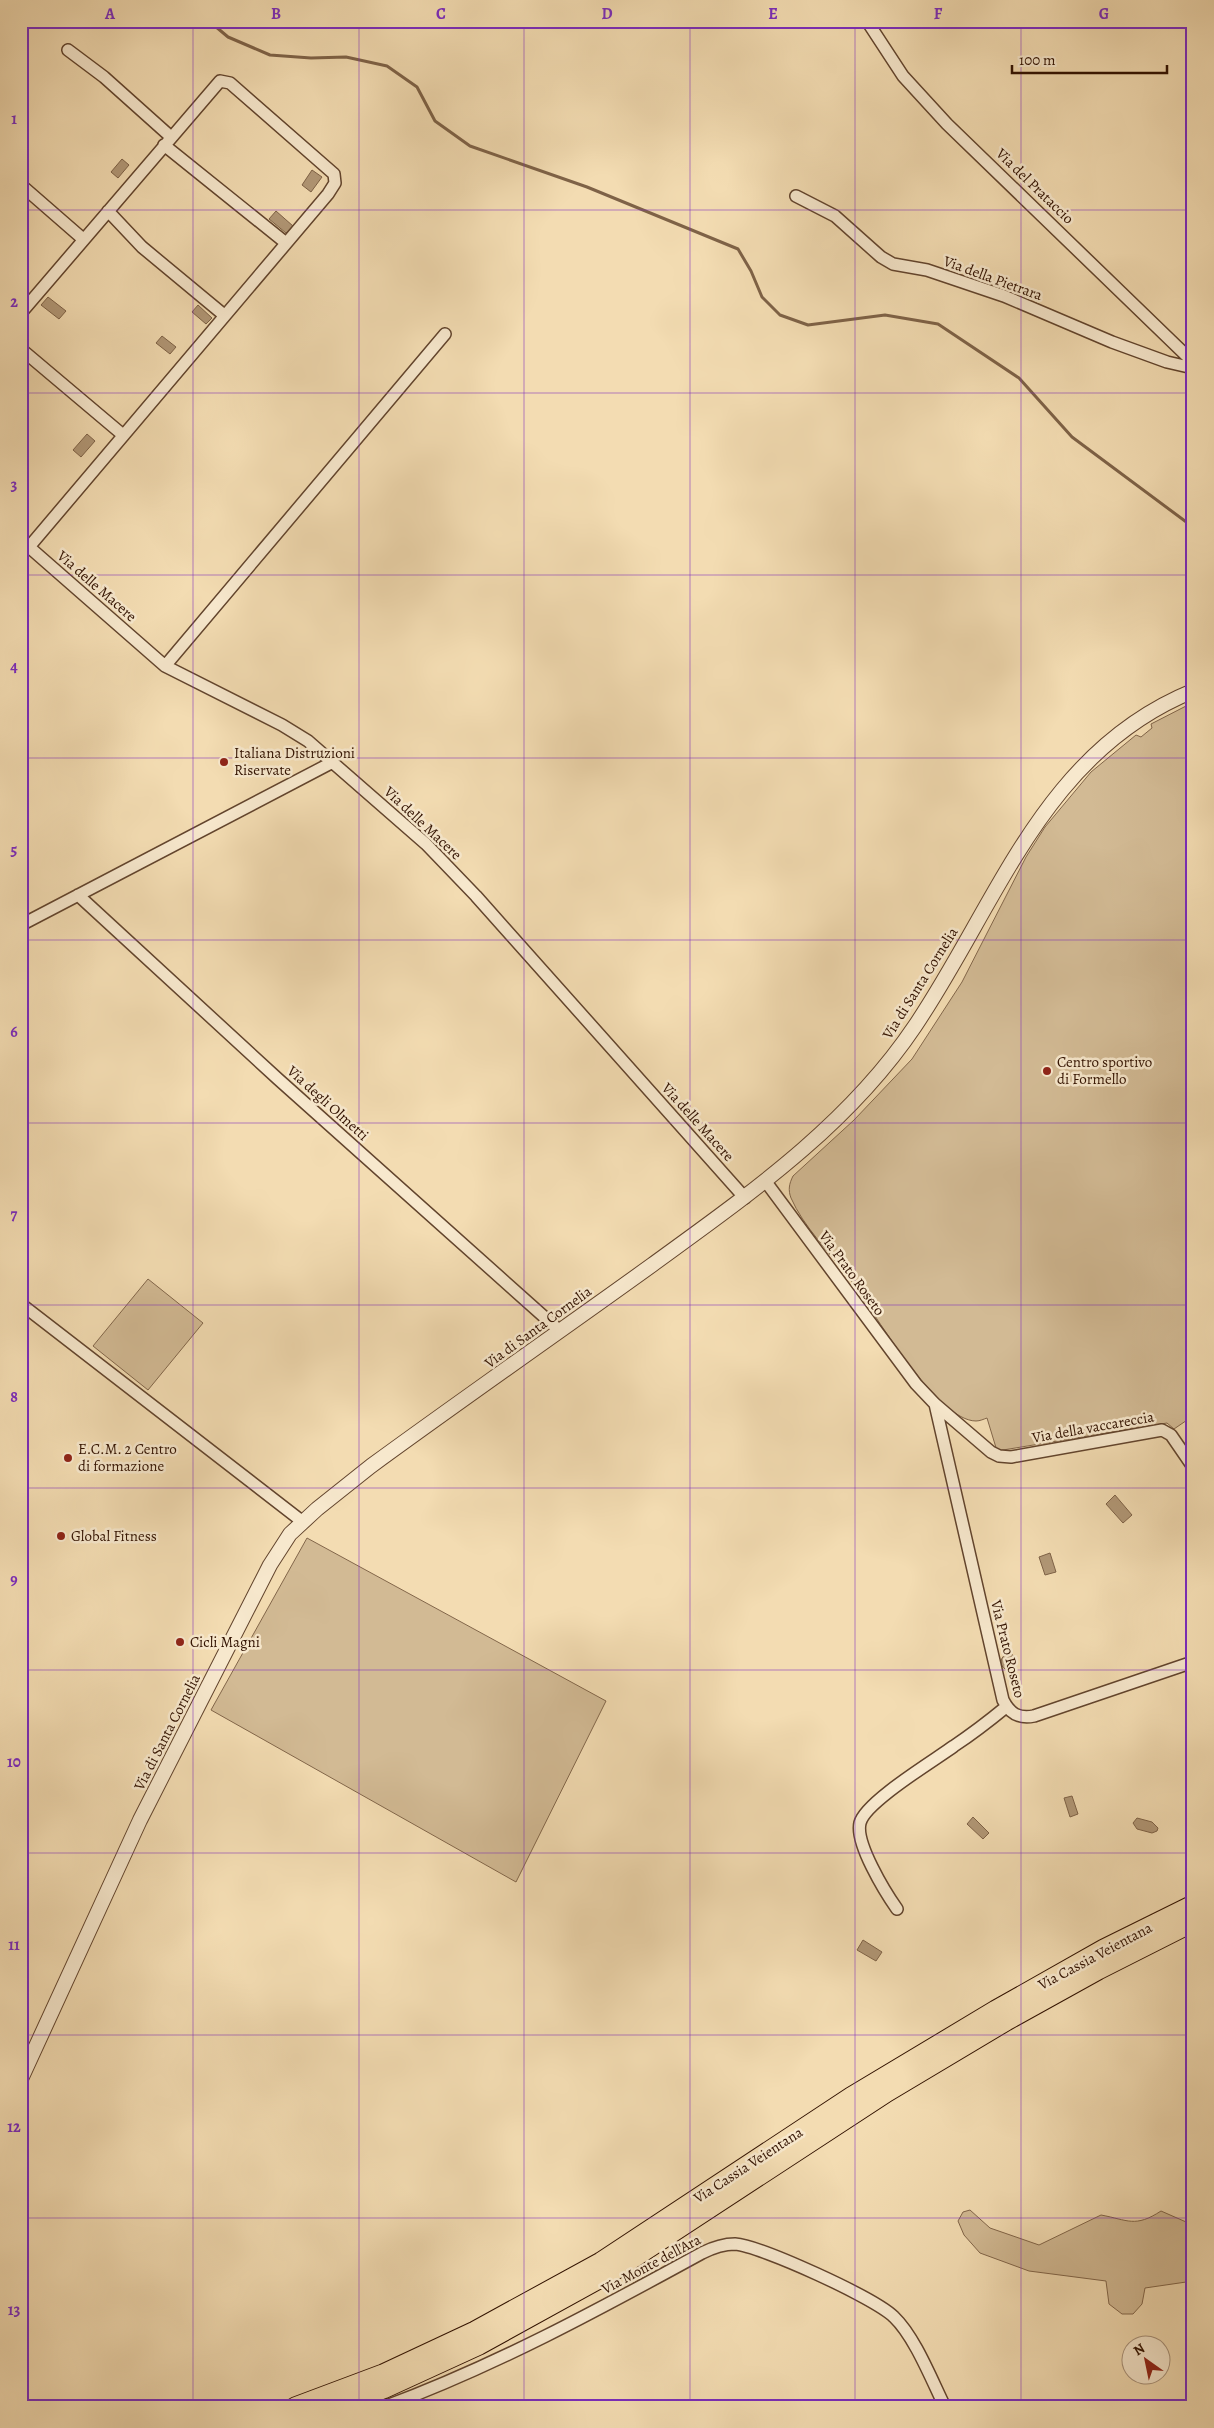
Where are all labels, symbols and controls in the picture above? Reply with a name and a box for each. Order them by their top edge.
text: A [104,3,116,25]
text: B [271,3,281,25]
text: C [436,3,446,25]
text: D [601,3,613,25]
text: E [768,3,778,25]
text: F [934,3,943,25]
text: G [1099,3,1109,25]
scale bar [1012,42,1166,74]
text: 100 m [1019,50,1056,70]
text: 1 [11,108,17,130]
street label: Via del Prataccio [991,143,1078,228]
street label: Via della Pietrara [940,250,1045,305]
text: 2 [10,291,18,313]
text: 3 [11,474,18,496]
street label: Via delle Macere [52,545,141,626]
text: 4 [10,656,18,678]
place label: Italiana Distruzioni Riservate [234,743,355,780]
marker: Italiana Distruzioni Riservate [218,756,230,768]
street label: Via delle Macere [379,781,466,864]
text: 5 [11,839,18,861]
street label: Via di Santa Cornelia [877,923,962,1043]
text: 6 [10,1021,18,1043]
place label: Centro sportivo di Formello [1057,1052,1152,1089]
street label: Via degli Olmetti [282,1060,373,1145]
marker: Centro sportivo di Formello [1041,1065,1053,1077]
street label: Via delle Macere [657,1078,739,1166]
text: 7 [11,1204,18,1226]
street label: Via Prato Roseto [814,1226,890,1319]
street label: Via di Santa Cornelia [480,1281,596,1373]
text: 8 [10,1386,18,1408]
street label: Via della vaccareccia [1029,1406,1156,1448]
place label: E.C.M. 2 Centro di formazione [78,1439,177,1476]
marker: E.C.M. 2 Centro di formazione [62,1452,74,1464]
place label: Global Fitness [71,1526,157,1546]
marker: Global Fitness [55,1530,67,1542]
text: 9 [10,1569,18,1591]
street label: Via Prato Roseto [986,1597,1030,1700]
place label: Cicli Magni [190,1632,260,1652]
marker: Cicli Magni [174,1636,186,1648]
street label: Via di Santa Cornelia [129,1670,205,1794]
text: 10 [7,1751,21,1773]
street label: Via Cassia Veientana [1034,1917,1156,1995]
text: 11 [8,1934,20,1956]
text: 12 [7,2116,21,2138]
street label: Via Cassia Veientana [689,2122,806,2208]
street label: Via Monte dell'Ara [597,2229,704,2299]
text: 13 [8,2299,20,2321]
north arrow [1122,2336,1172,2386]
text: N [1130,2339,1149,2360]

